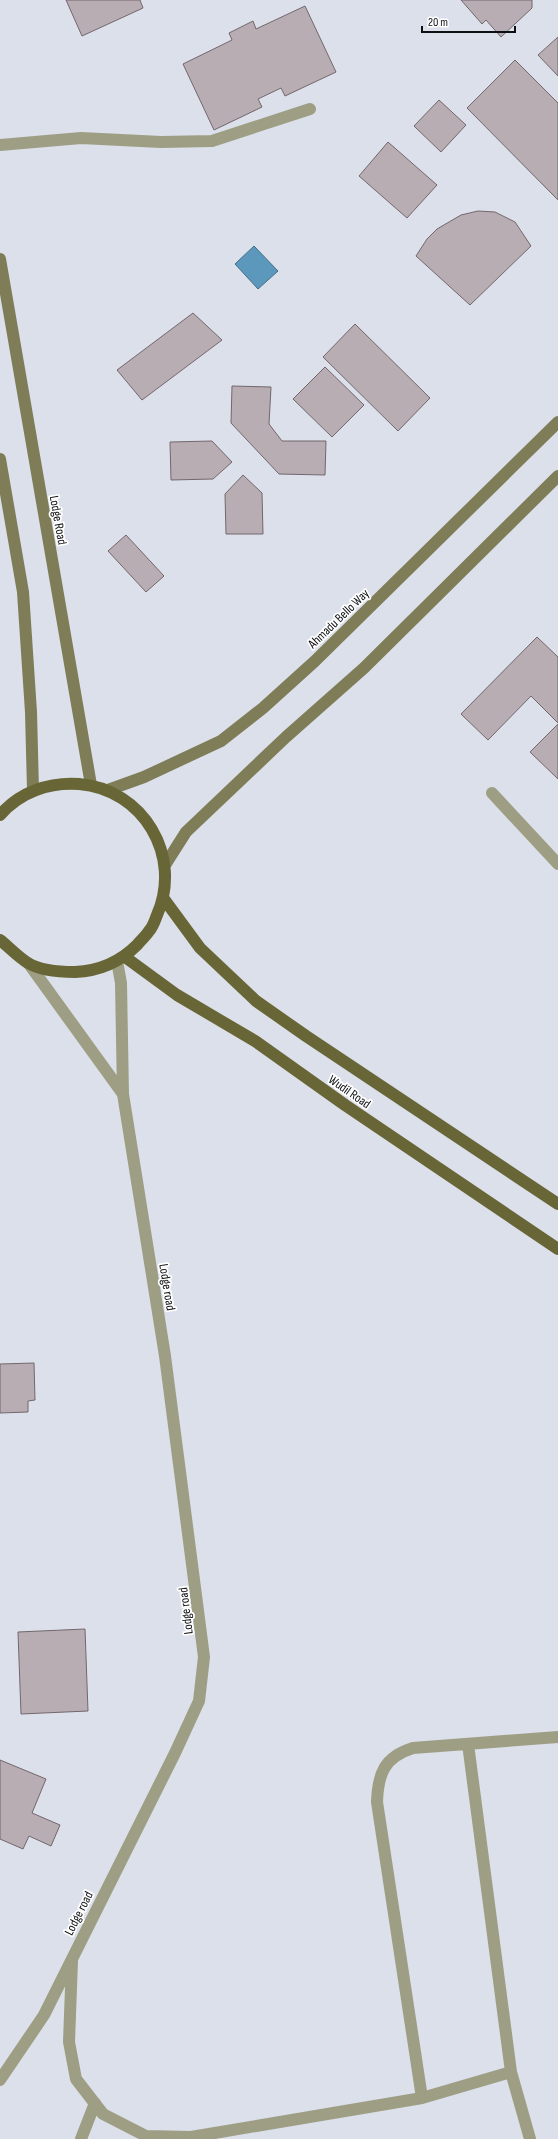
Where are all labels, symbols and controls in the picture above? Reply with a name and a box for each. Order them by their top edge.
scale bar [422,8,515,34]
text: 20 m [428,15,448,30]
street label: Lodge Road [46,494,70,546]
street label: Ahmadu Bello Way [304,586,373,653]
street label: Wudil Road [325,1072,374,1112]
street label: Lodge road [155,1263,179,1312]
street label: Lodge road [175,1586,197,1635]
street label: Lodge road [61,1889,97,1938]

